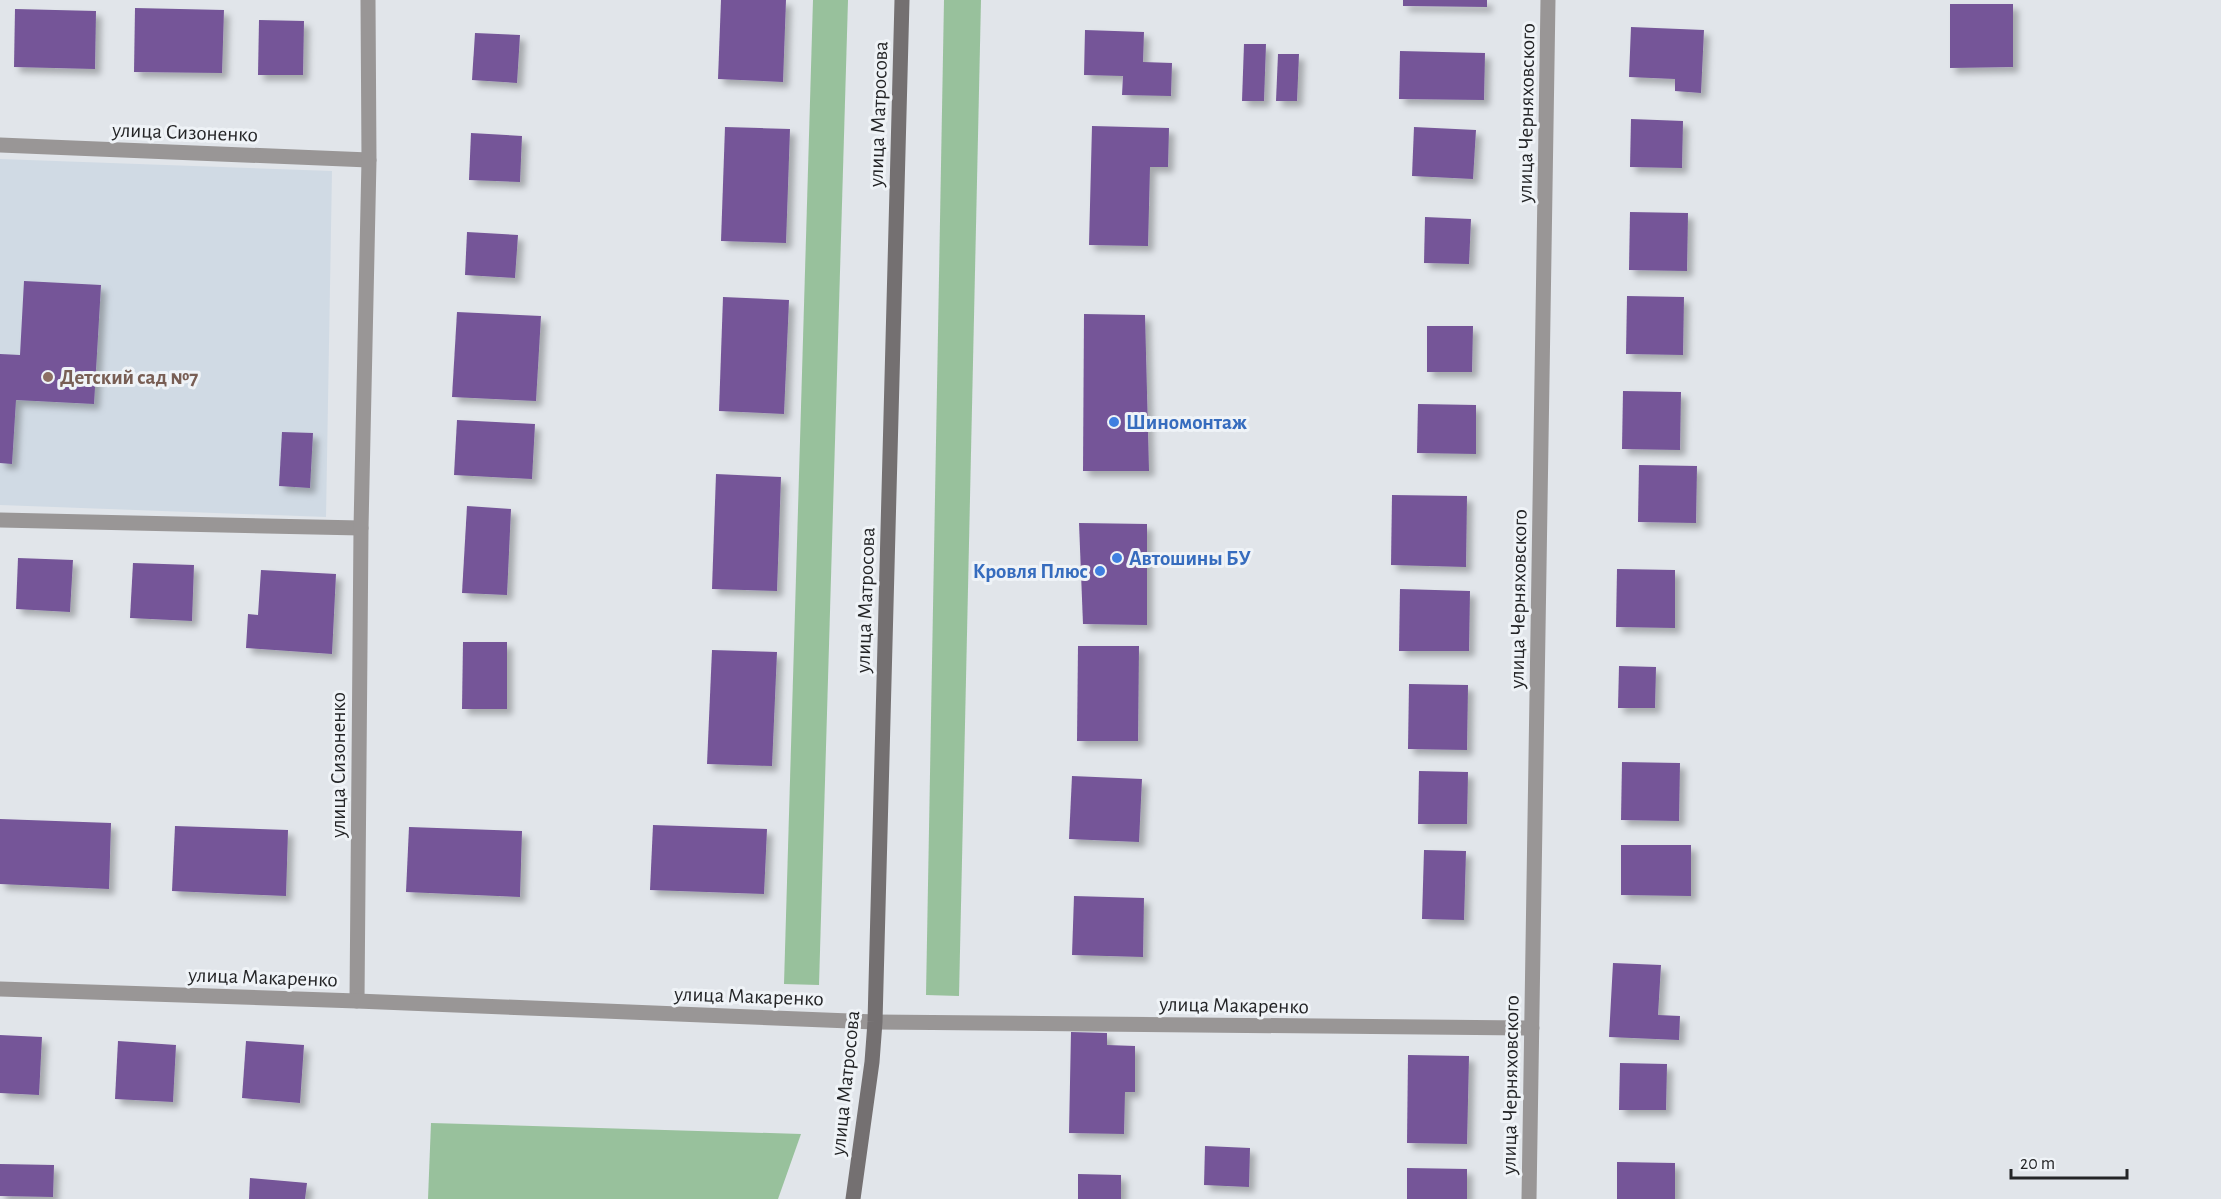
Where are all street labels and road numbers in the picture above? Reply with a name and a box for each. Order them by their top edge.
street label: улица Черняховского [1514,23,1539,204]
street label: улица Матросова [865,40,892,188]
street label: улица Сизоненко [111,119,258,146]
street label: улица Черняховского [1506,509,1531,690]
street label: улица Матросова [852,526,879,674]
street label: улица Сизоненко [328,692,349,839]
street label: улица Макаренко [187,964,338,991]
street label: улица Макаренко [673,983,824,1010]
street label: улица Макаренко [1158,994,1309,1017]
street label: улица Черняховского [1498,995,1523,1176]
street label: улица Матросова [827,1009,864,1158]

